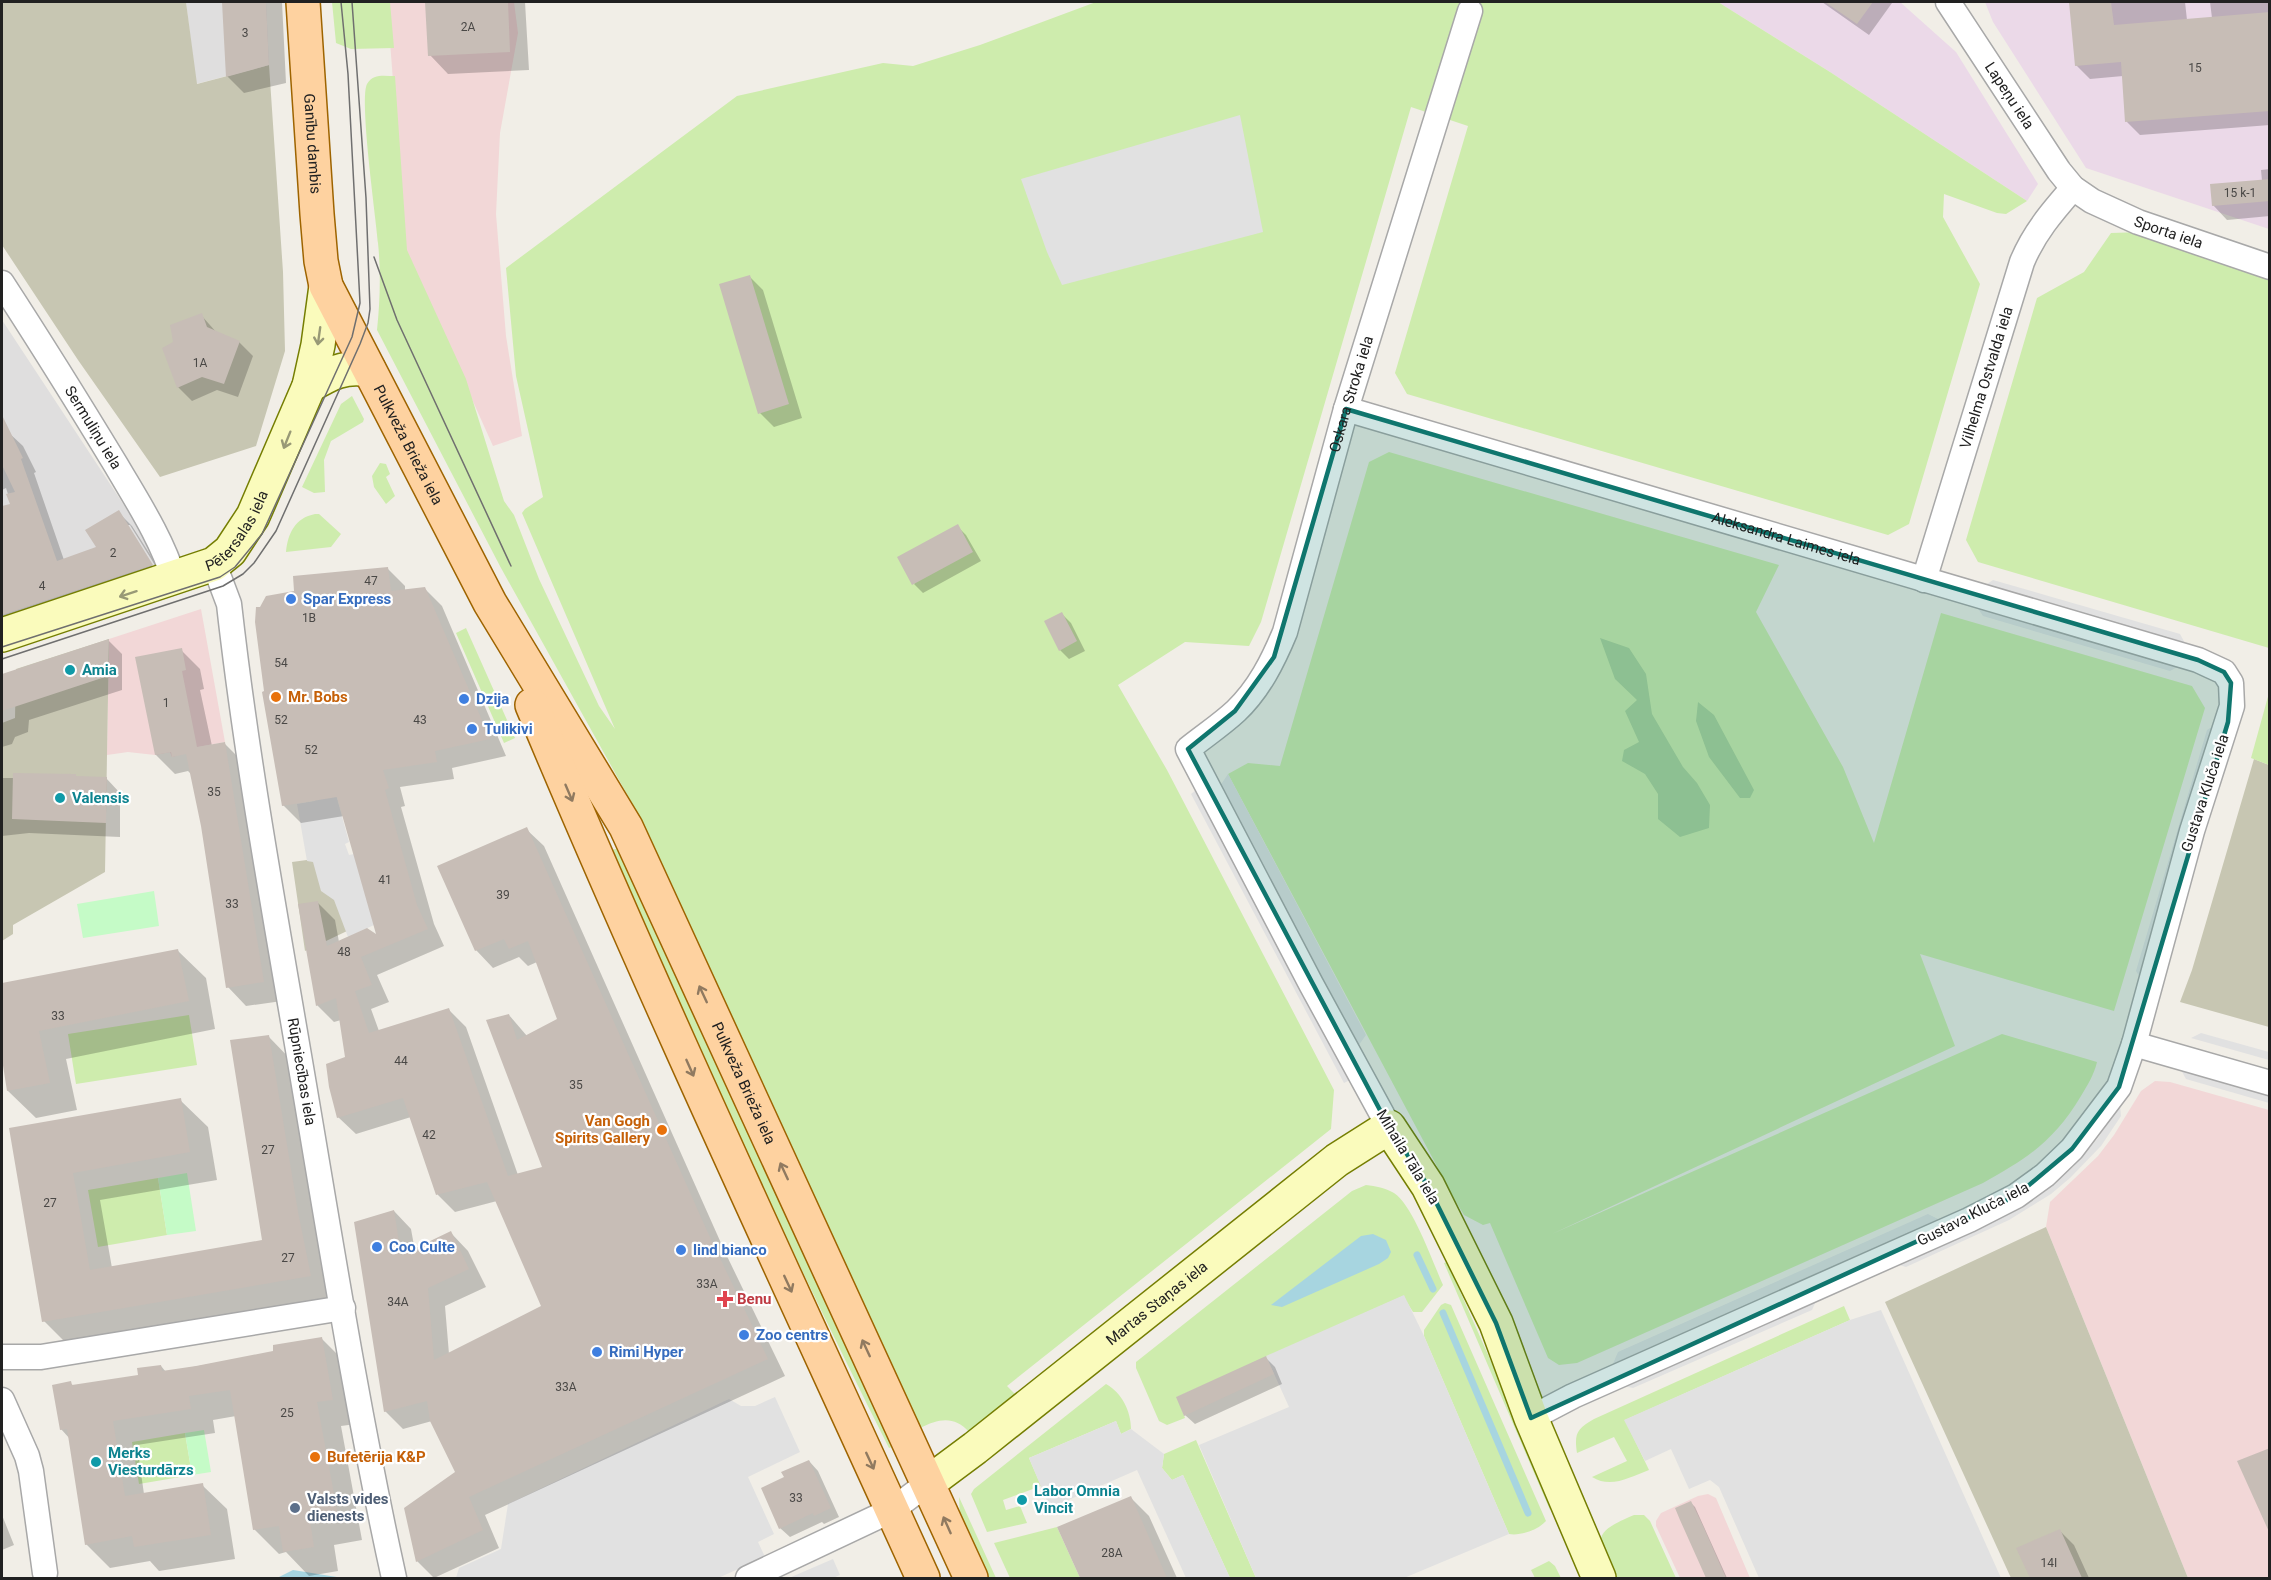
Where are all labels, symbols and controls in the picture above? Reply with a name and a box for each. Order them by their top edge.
house number: 2A [461,20,475,34]
house number: 3 [242,26,248,40]
street label: Lapeņu iela [1981,59,2038,132]
house number: 15 [2188,61,2202,75]
street label: Ganību dambis [300,93,325,194]
house number: 15 k-1 [2224,186,2256,200]
street label: Sporta iela [2132,212,2205,252]
street label: Vilhelma Ostvalda iela [1956,304,2017,451]
one-way arrow [314,326,325,345]
street label: Oskara Stroka iela [1326,334,1377,454]
house number: 1A [193,356,207,370]
street label: Pulkveža Brieža iela [370,382,447,508]
street label: Sermuliņu iela [61,383,126,473]
one-way arrow [281,430,292,449]
street label: Pētersalas iela [203,488,272,575]
street label: Aleksandra Laimes iela [1710,508,1863,569]
house number: 2 [110,546,117,560]
house number: 47 [364,574,378,588]
house number: 4 [39,579,46,593]
one-way arrow [119,589,138,600]
place label: Spar Express [303,590,392,608]
marker: Spar Express [284,592,298,606]
house number: 1B [302,611,316,625]
house number: 54 [274,656,288,670]
place label: Amia [82,661,117,679]
marker: Amia [63,663,77,677]
place label: Mr. Bobs [288,688,348,706]
marker: Mr. Bobs [269,690,283,704]
place label: Dzija [476,690,509,708]
marker: Dzija [457,692,471,706]
house number: 1 [163,696,169,710]
house number: 52 [274,713,288,727]
house number: 43 [413,713,427,727]
place label: Tulikivi [484,720,533,738]
marker: Tulikivi [465,722,479,736]
street label: Gustava Kluča iela [2177,732,2233,854]
house number: 52 [304,743,318,757]
one-way arrow [564,783,575,802]
house number: 35 [207,785,221,799]
place label: Valensis [72,789,130,807]
marker: Valensis [53,791,67,805]
house number: 41 [378,873,392,887]
house number: 39 [496,888,510,902]
house number: 33 [225,897,239,911]
house number: 48 [337,945,351,959]
one-way arrow [696,985,708,1003]
house number: 33 [51,1009,65,1023]
street label: Rūpniecības iela [284,1016,320,1127]
street label: Pulkveža Brieža iela [708,1019,779,1147]
house number: 44 [394,1054,408,1068]
one-way arrow [685,1058,697,1076]
house number: 35 [569,1078,583,1092]
street label: Mihaila Tāla iela [1373,1106,1443,1208]
place label: Van Gogh Spirits Gallery [555,1112,650,1147]
marker: Van Gogh Spirits Gallery [655,1123,669,1137]
house number: 42 [422,1128,436,1142]
house number: 27 [261,1143,275,1157]
one-way arrow [778,1162,790,1180]
street label: Gustava Kluča iela [1914,1178,2032,1250]
house number: 27 [43,1196,57,1210]
place label: Coo Culte [389,1238,455,1256]
marker: Coo Culte [370,1240,384,1254]
place label: lind bianco [693,1241,767,1259]
marker: lind bianco [674,1243,688,1257]
house number: 27 [281,1251,295,1265]
street label: Martas Staņas iela [1102,1257,1211,1349]
one-way arrow [783,1274,794,1292]
house number: 33A [696,1277,718,1291]
place label: Benu [737,1290,771,1308]
marker: Benu [718,1292,732,1306]
house number: 34A [387,1295,409,1309]
place label: Zoo centrs [756,1326,829,1344]
marker: Zoo centrs [737,1328,751,1342]
one-way arrow [859,1339,871,1357]
place label: Rimi Hyper [609,1343,684,1361]
marker: Rimi Hyper [590,1345,604,1359]
house number: 33A [555,1380,577,1394]
house number: 25 [280,1406,294,1420]
place label: Merks Viesturdārzs [108,1444,194,1479]
place label: Bufetērija K&P [327,1448,426,1466]
marker: Bufetērija K&P [308,1450,322,1464]
one-way arrow [864,1451,876,1469]
marker: Merks Viesturdārzs [89,1455,103,1469]
place label: Labor Omnia Vincit [1034,1482,1120,1517]
place label: Valsts vides dienests [307,1490,389,1525]
house number: 33 [789,1491,803,1505]
marker: Labor Omnia Vincit [1015,1493,1029,1507]
marker: Valsts vides dienests [288,1501,302,1515]
one-way arrow [941,1517,952,1535]
house number: 28A [1101,1546,1123,1560]
house number: 14I [2041,1556,2057,1570]

